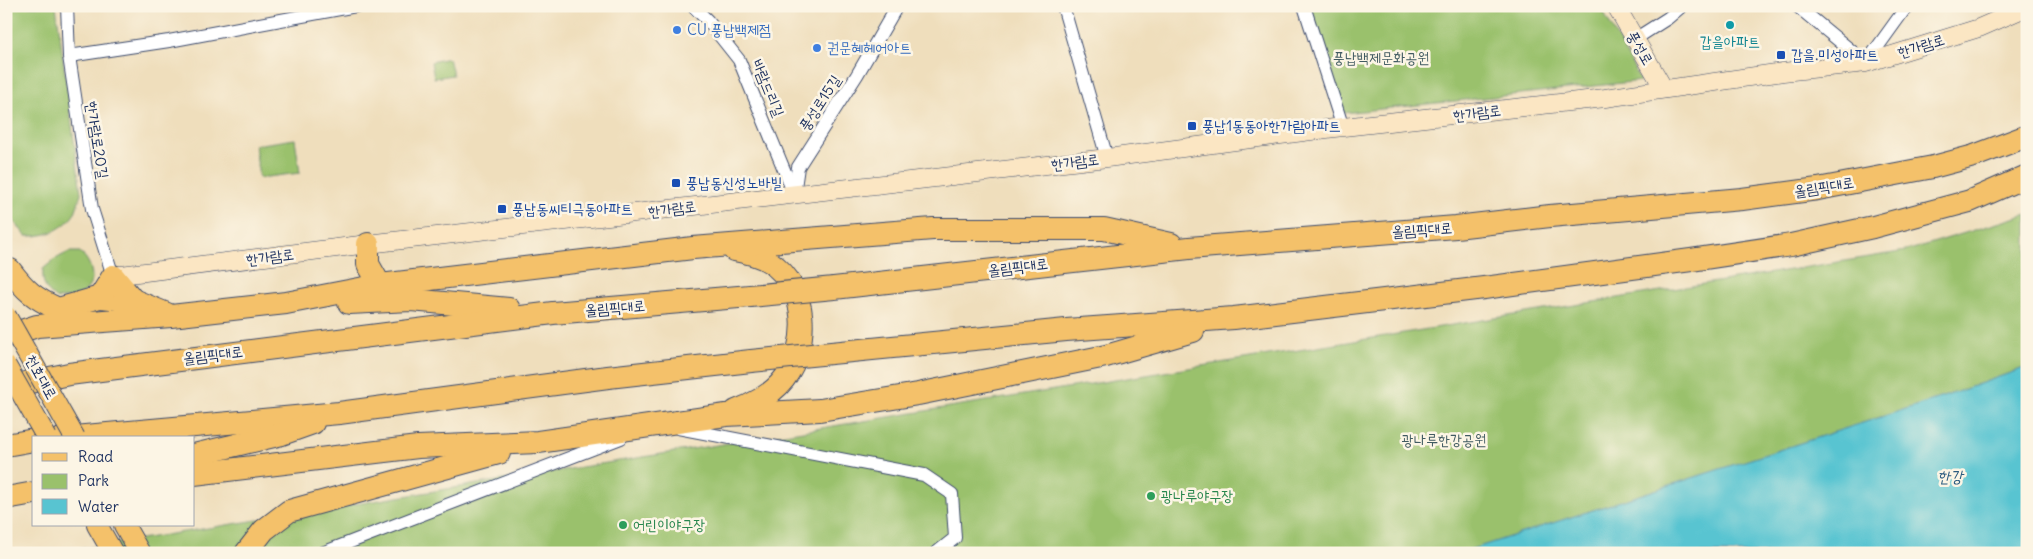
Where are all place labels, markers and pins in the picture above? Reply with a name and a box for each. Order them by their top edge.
marker: 갑을아파트 [1724,19,1736,31]
place label: CU 풍납백제점 [687,20,771,39]
marker: CU 풍납백제점 [671,24,683,36]
place label: 갑을아파트 [1700,32,1760,51]
place label: 권문혜헤어아트 [827,38,912,57]
marker: 권문혜헤어아트 [811,42,823,54]
place label: 갑을.미성아파트 [1791,45,1879,64]
marker: 갑을.미성아파트 [1775,49,1787,61]
place label: 풍납1동동아한가람아파트 [1202,116,1341,135]
marker: 풍납1동동아한가람아파트 [1186,120,1198,132]
place label: 풍납동신성노바빌 [686,173,783,192]
marker: 풍납동신성노바빌 [670,177,682,189]
place label: 풍납동씨티극동아파트 [512,199,633,218]
marker: 풍납동씨티극동아파트 [496,203,508,215]
place label: 광나루야구장 [1161,486,1233,505]
marker: 광나루야구장 [1145,490,1157,502]
place label: 어린이야구장 [633,515,705,534]
marker: 어린이야구장 [617,519,629,531]

